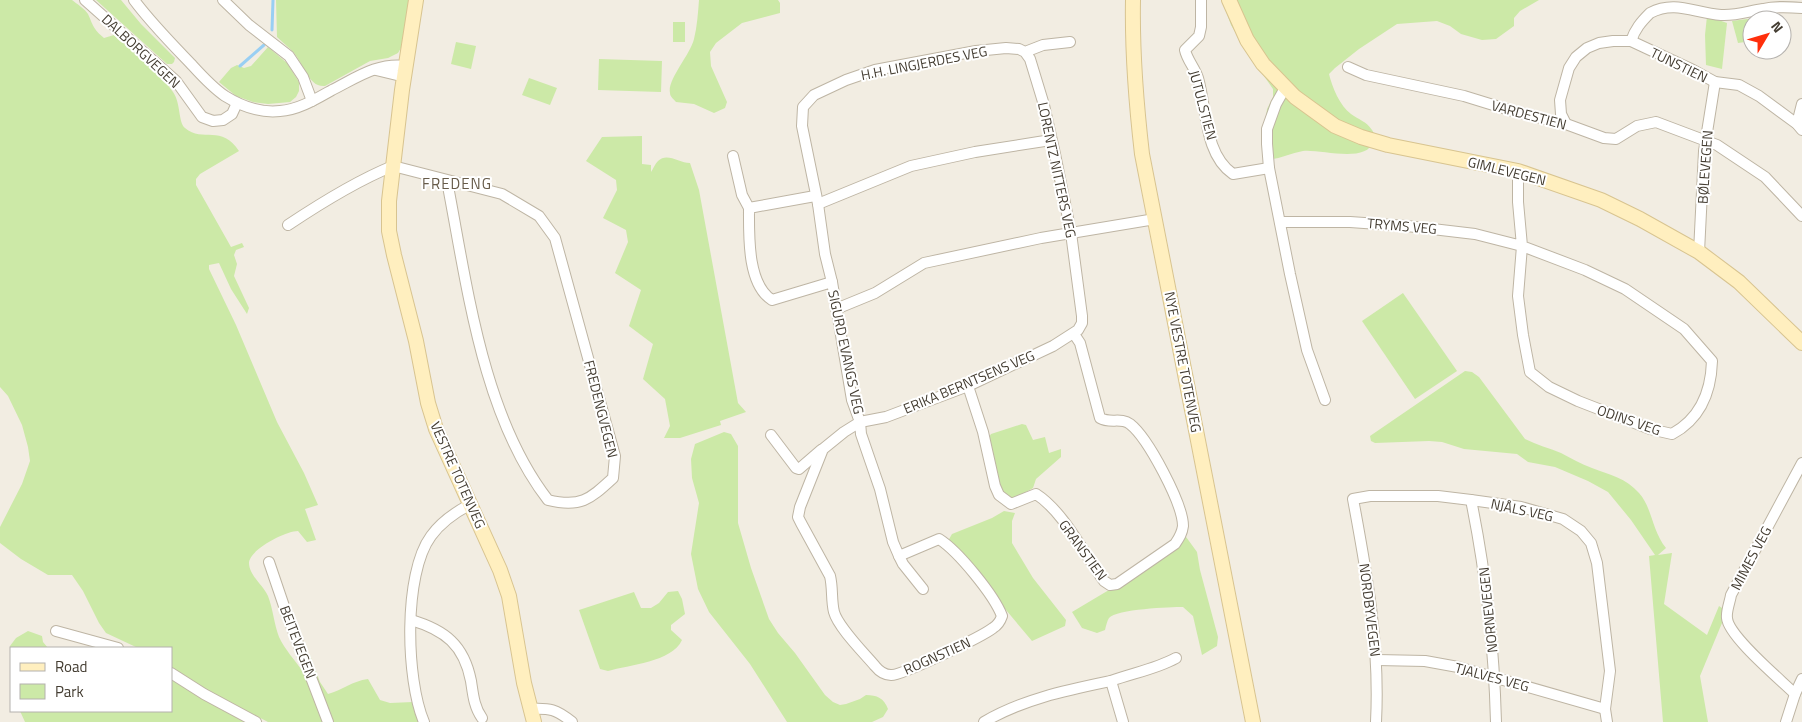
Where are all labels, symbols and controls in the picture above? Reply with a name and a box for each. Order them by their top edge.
street label: DALBORGVEGEN [97,9,185,93]
north arrow [1742,10,1792,60]
text: N [1766,16,1789,37]
street label: H.H. LINGJERDES VEG [859,40,989,85]
street label: TUNSTIEN [1647,42,1711,87]
street label: JUTULSTIEN [1184,68,1223,142]
street label: VARDESTIEN [1489,94,1569,135]
street label: LORENTZ NITTERS VEG [1033,100,1082,240]
street label: BØLEVEGEN [1691,129,1718,205]
street label: GIMLEVEGEN [1466,151,1548,190]
district label: FREDENG [422,172,492,195]
street label: TRYMS VEG [1366,212,1438,239]
street label: SIGURD EVANGS VEG [823,288,870,416]
street label: NYE VESTRE TOTENVEG [1160,290,1207,434]
street label: ERIKA BERNTSENS VEG [900,344,1038,419]
street label: FREDENGVEGEN [579,358,624,460]
street label: ODINS VEG [1594,399,1664,440]
street label: VESTRE TOTENVEG [425,418,491,532]
street label: NJÅLS VEG [1489,493,1555,526]
street label: GRANSTIEN [1054,515,1113,584]
street label: MIMES VEG [1725,522,1776,593]
street label: NORDBYVEGEN [1354,562,1387,658]
street label: NORNEVEGEN [1473,566,1502,654]
street label: BEITEVEGEN [275,602,322,681]
street label: ROGNSTIEN [900,631,974,680]
legend [10,647,172,712]
text: Road [55,655,87,678]
street label: TJALVES VEG [1453,657,1532,697]
text: Park [55,680,84,703]

